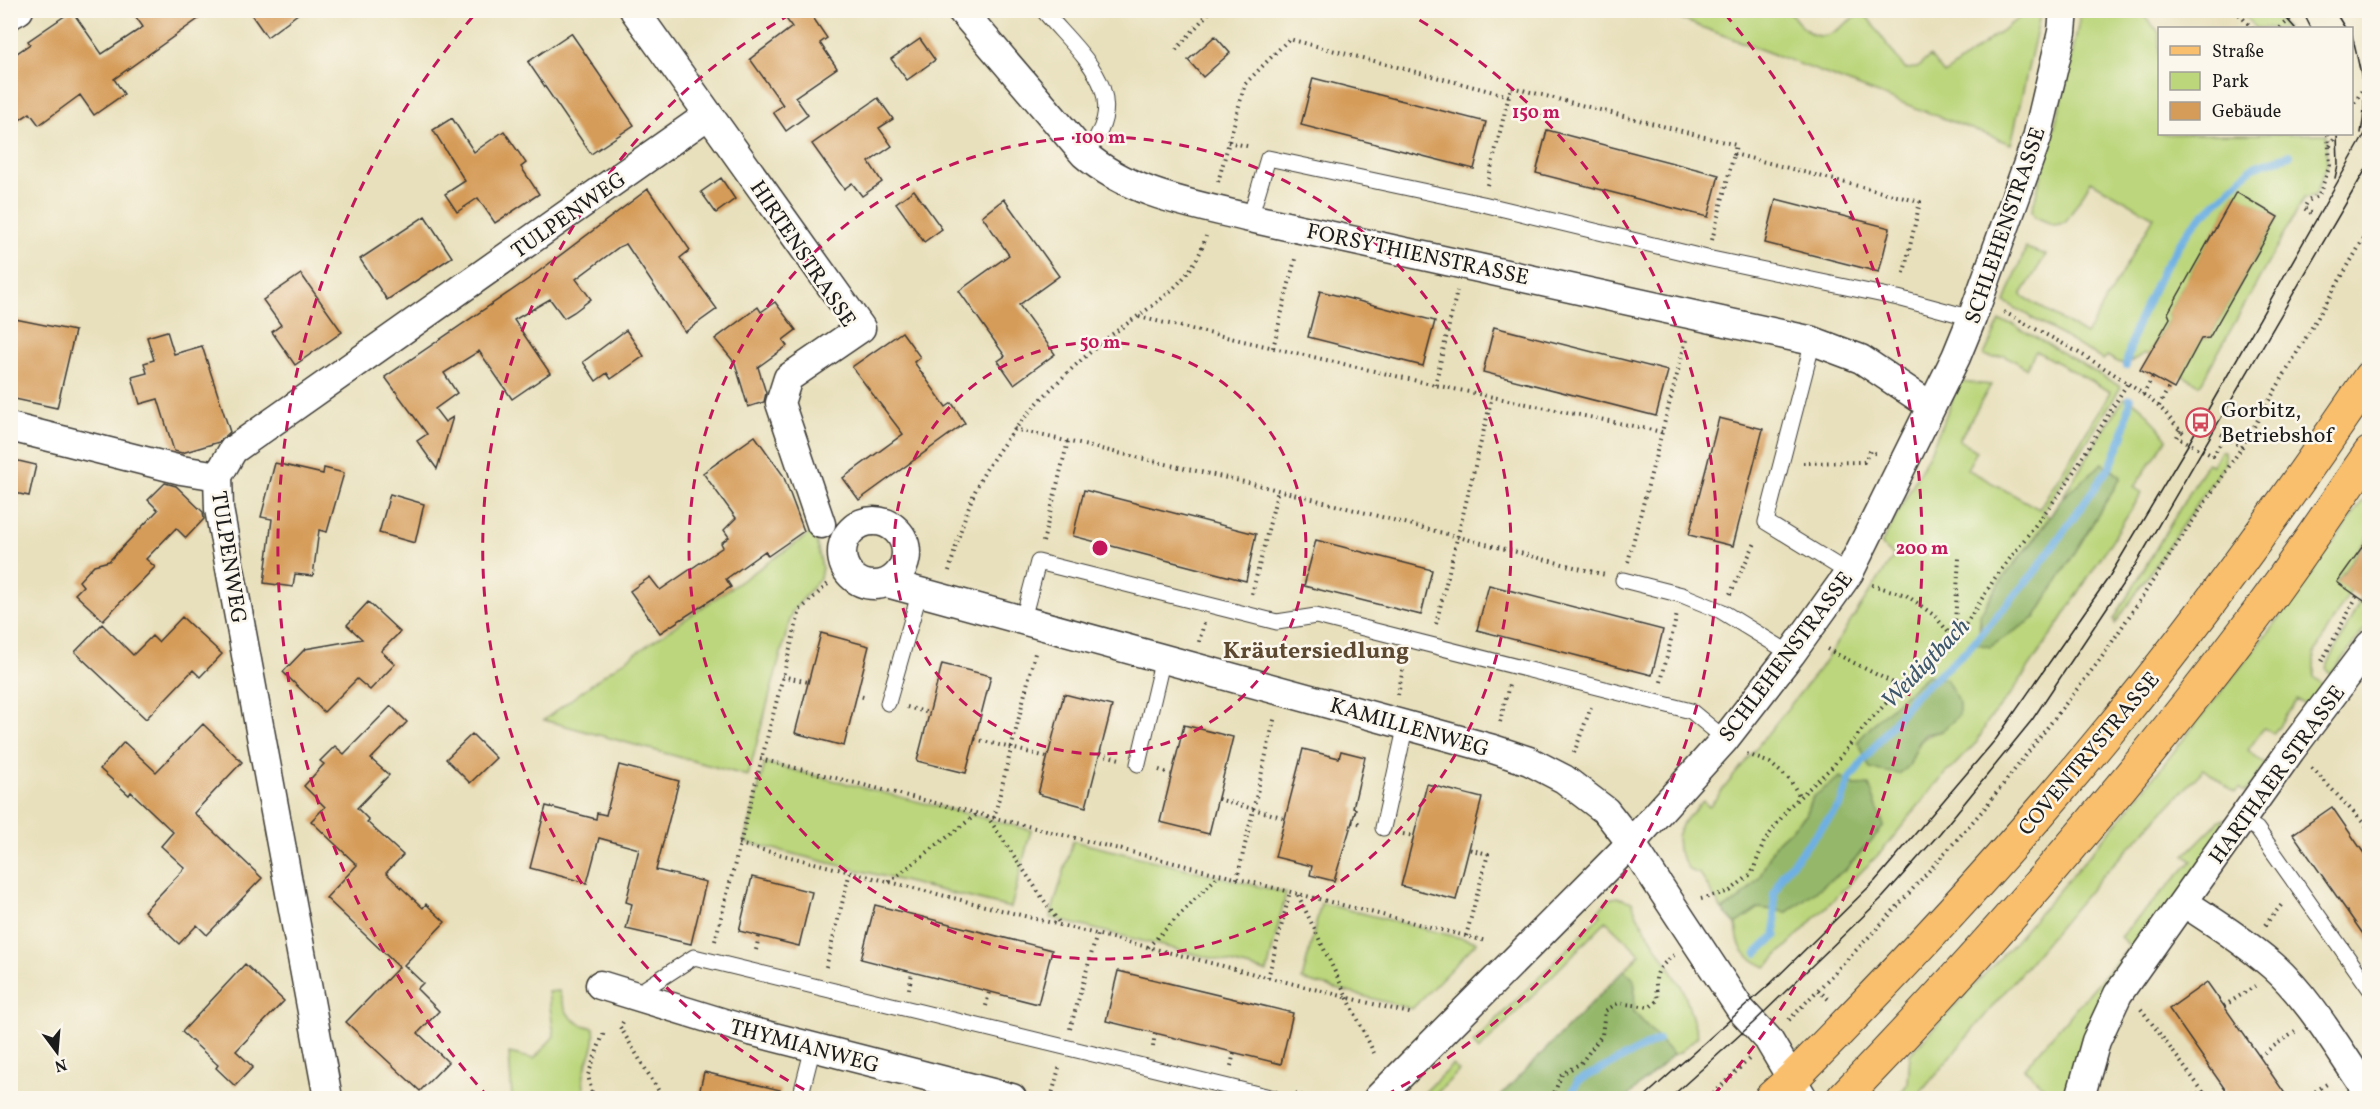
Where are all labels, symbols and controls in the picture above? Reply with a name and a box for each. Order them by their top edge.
legend [2158,27,2353,135]
text: Straße [2212,40,2264,65]
text: Park [2212,70,2249,95]
text: Gebäude [2212,100,2281,125]
text: 150 m [1512,101,1560,126]
street label: SCHLEHENSTRASSE [1958,123,2055,328]
text: 100 m [1075,126,1125,151]
street label: TULPENWEG [506,165,633,267]
street label: HIRTENSTRASSE [741,175,863,334]
street label: FORSYTHIENSTRASSE [1303,217,1532,294]
text: 50 m [1080,331,1120,356]
place label: Gorbitz, Betriebshof [2221,396,2335,452]
bus stop icon: Gorbitz, Betriebshof [2184,406,2216,438]
street label: TULPENWEG [202,489,253,626]
text: 200 m [1896,537,1948,562]
centre of rings [1090,538,1110,558]
street label: SCHLEHENSTRASSE [1713,566,1861,749]
water label: Weidigtbach [1874,611,1978,717]
district label: Kräutersiedlung [1223,635,1409,669]
street label: COVENTRYSTRASSE [2012,666,2168,843]
street label: HARTHAER STRASSE [2203,680,2354,871]
street label: KAMILLENWEG [1326,691,1493,766]
street label: THYMIANWEG [726,1013,883,1082]
north arrow [27,1022,87,1082]
text: N [52,1052,69,1077]

